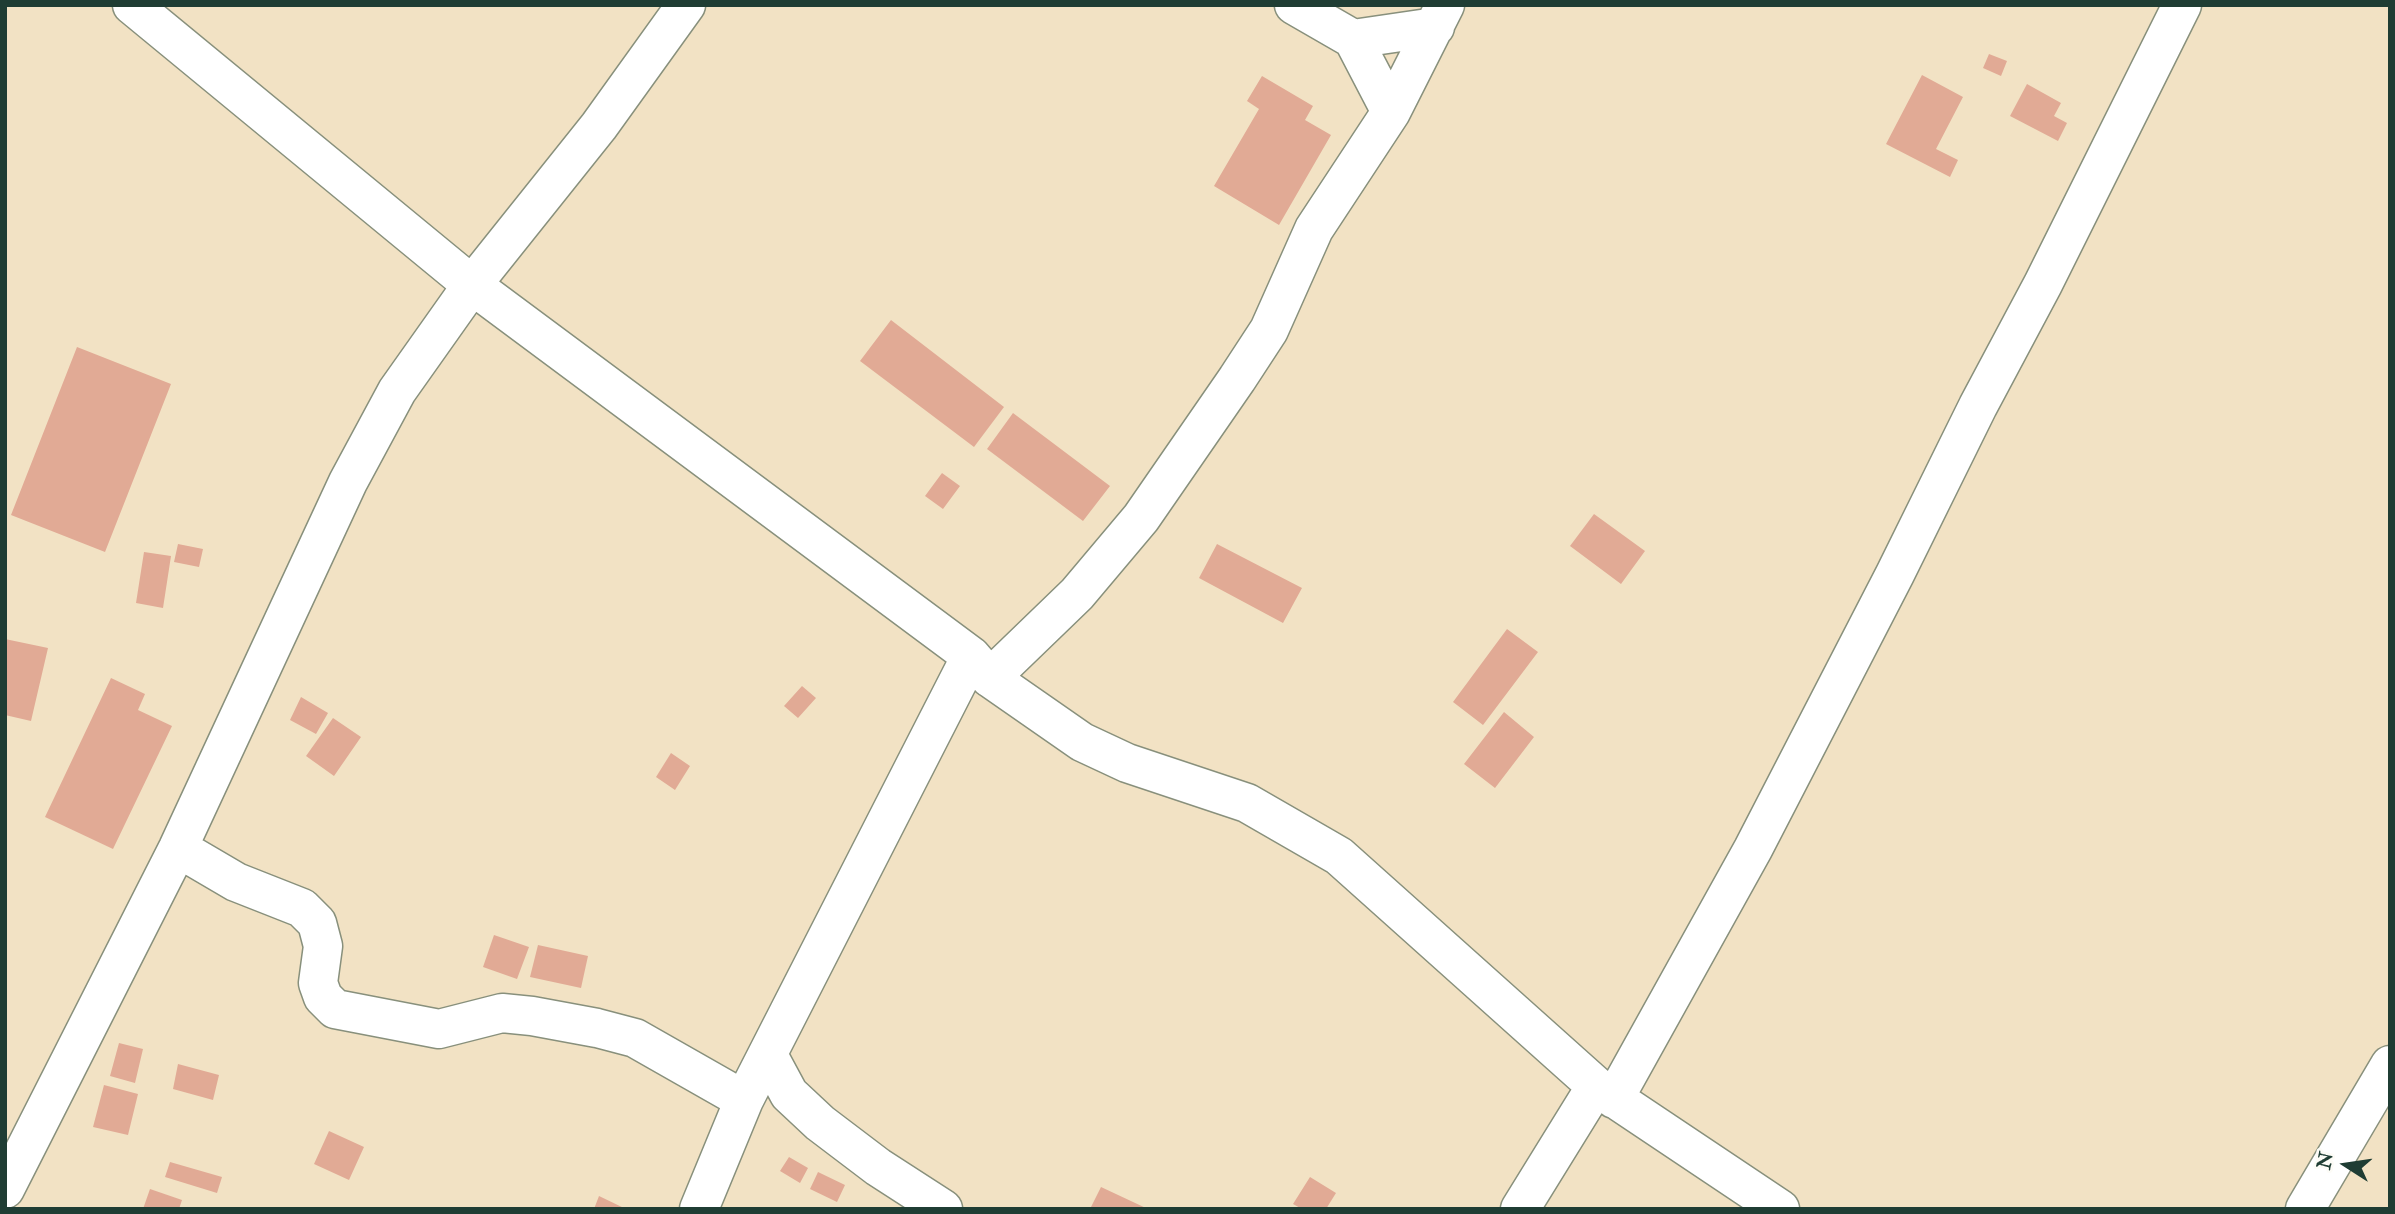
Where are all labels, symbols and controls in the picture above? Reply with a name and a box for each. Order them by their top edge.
north arrow [2311,1130,2381,1200]
text: N [2312,1150,2339,1171]

